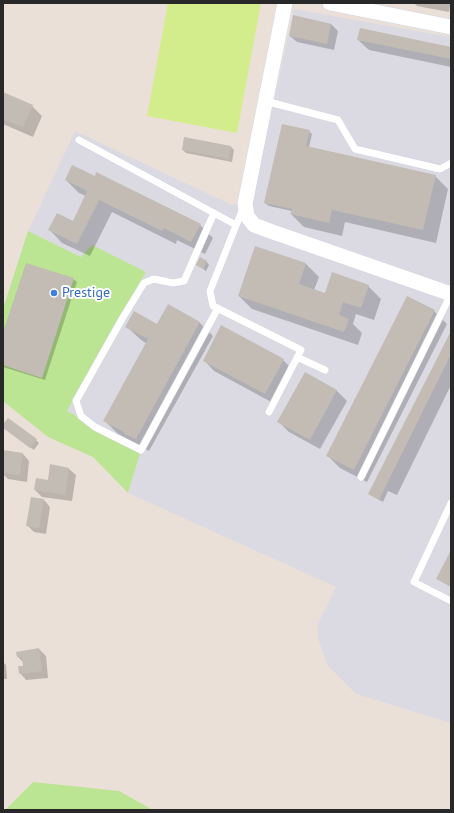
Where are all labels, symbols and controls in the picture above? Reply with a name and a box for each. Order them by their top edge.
place label: Prestige [62,285,110,301]
marker: Prestige [49,288,59,298]

